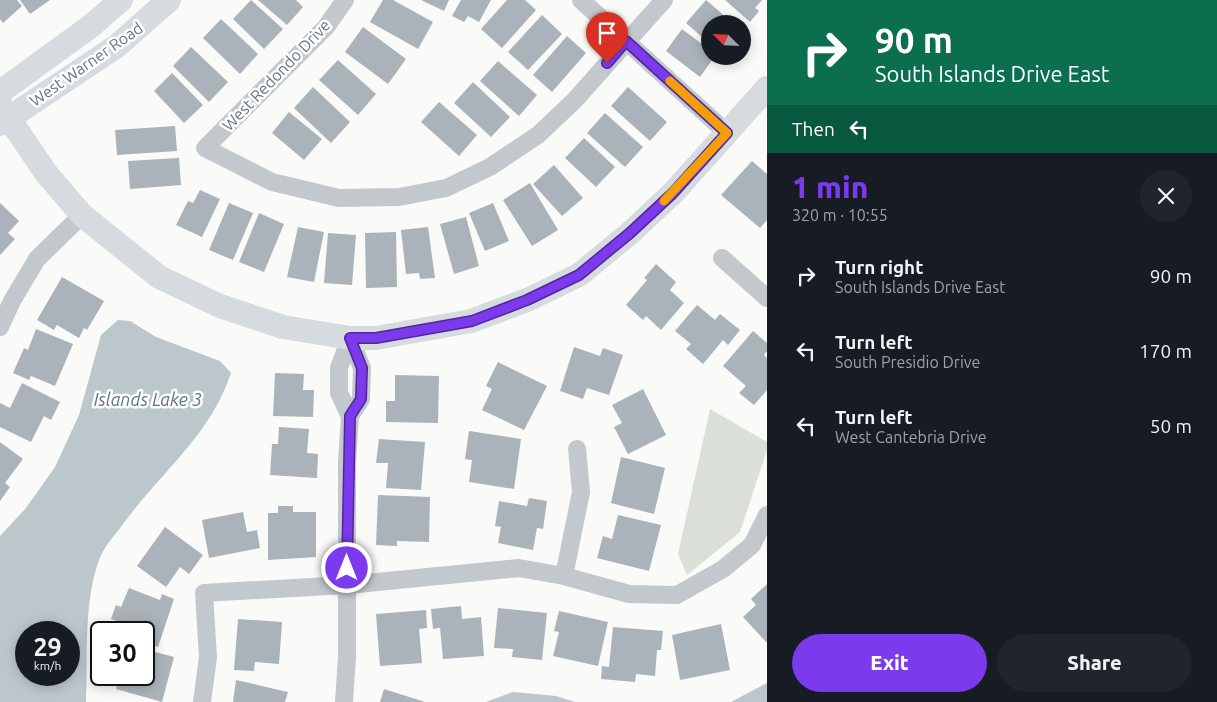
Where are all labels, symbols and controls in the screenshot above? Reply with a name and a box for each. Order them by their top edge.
pin [586,12,628,63]
north arrow [701,15,751,65]
map controls [701,15,751,65]
street label: West Redondo Drive [218,16,334,134]
street label: West Warner Road [26,18,146,110]
icon: arrive [593,19,621,47]
icon: right [792,20,857,85]
text: 90 m [875,20,953,60]
text: South Islands Drive East [875,61,1109,86]
icon: left [845,115,873,143]
text: Then [792,118,835,140]
text: 1 min [792,170,868,204]
button: close [1140,170,1192,222]
text: 320 m · 10:55 [792,206,888,224]
text: Turn right [835,256,923,278]
icon: right [792,262,820,290]
text: 90 m [1150,265,1192,287]
text: South Islands Drive East [835,278,1005,296]
text: Turn left [835,331,913,353]
icon: left [792,337,820,365]
text: 170 m [1139,340,1192,362]
text: South Presidio Drive [835,353,980,371]
water label: Islands Lake 3 [94,389,202,409]
text: Turn left [835,406,913,428]
icon: left [792,412,820,440]
text: 50 m [1150,415,1192,437]
text: West Cantebria Drive [835,428,987,446]
position arrow [320,541,372,593]
speed limit sign: 30 [90,621,155,686]
text: 29 [33,633,62,661]
button: Exit [792,634,987,692]
button: Share [997,634,1192,692]
text: km/h [34,659,61,672]

